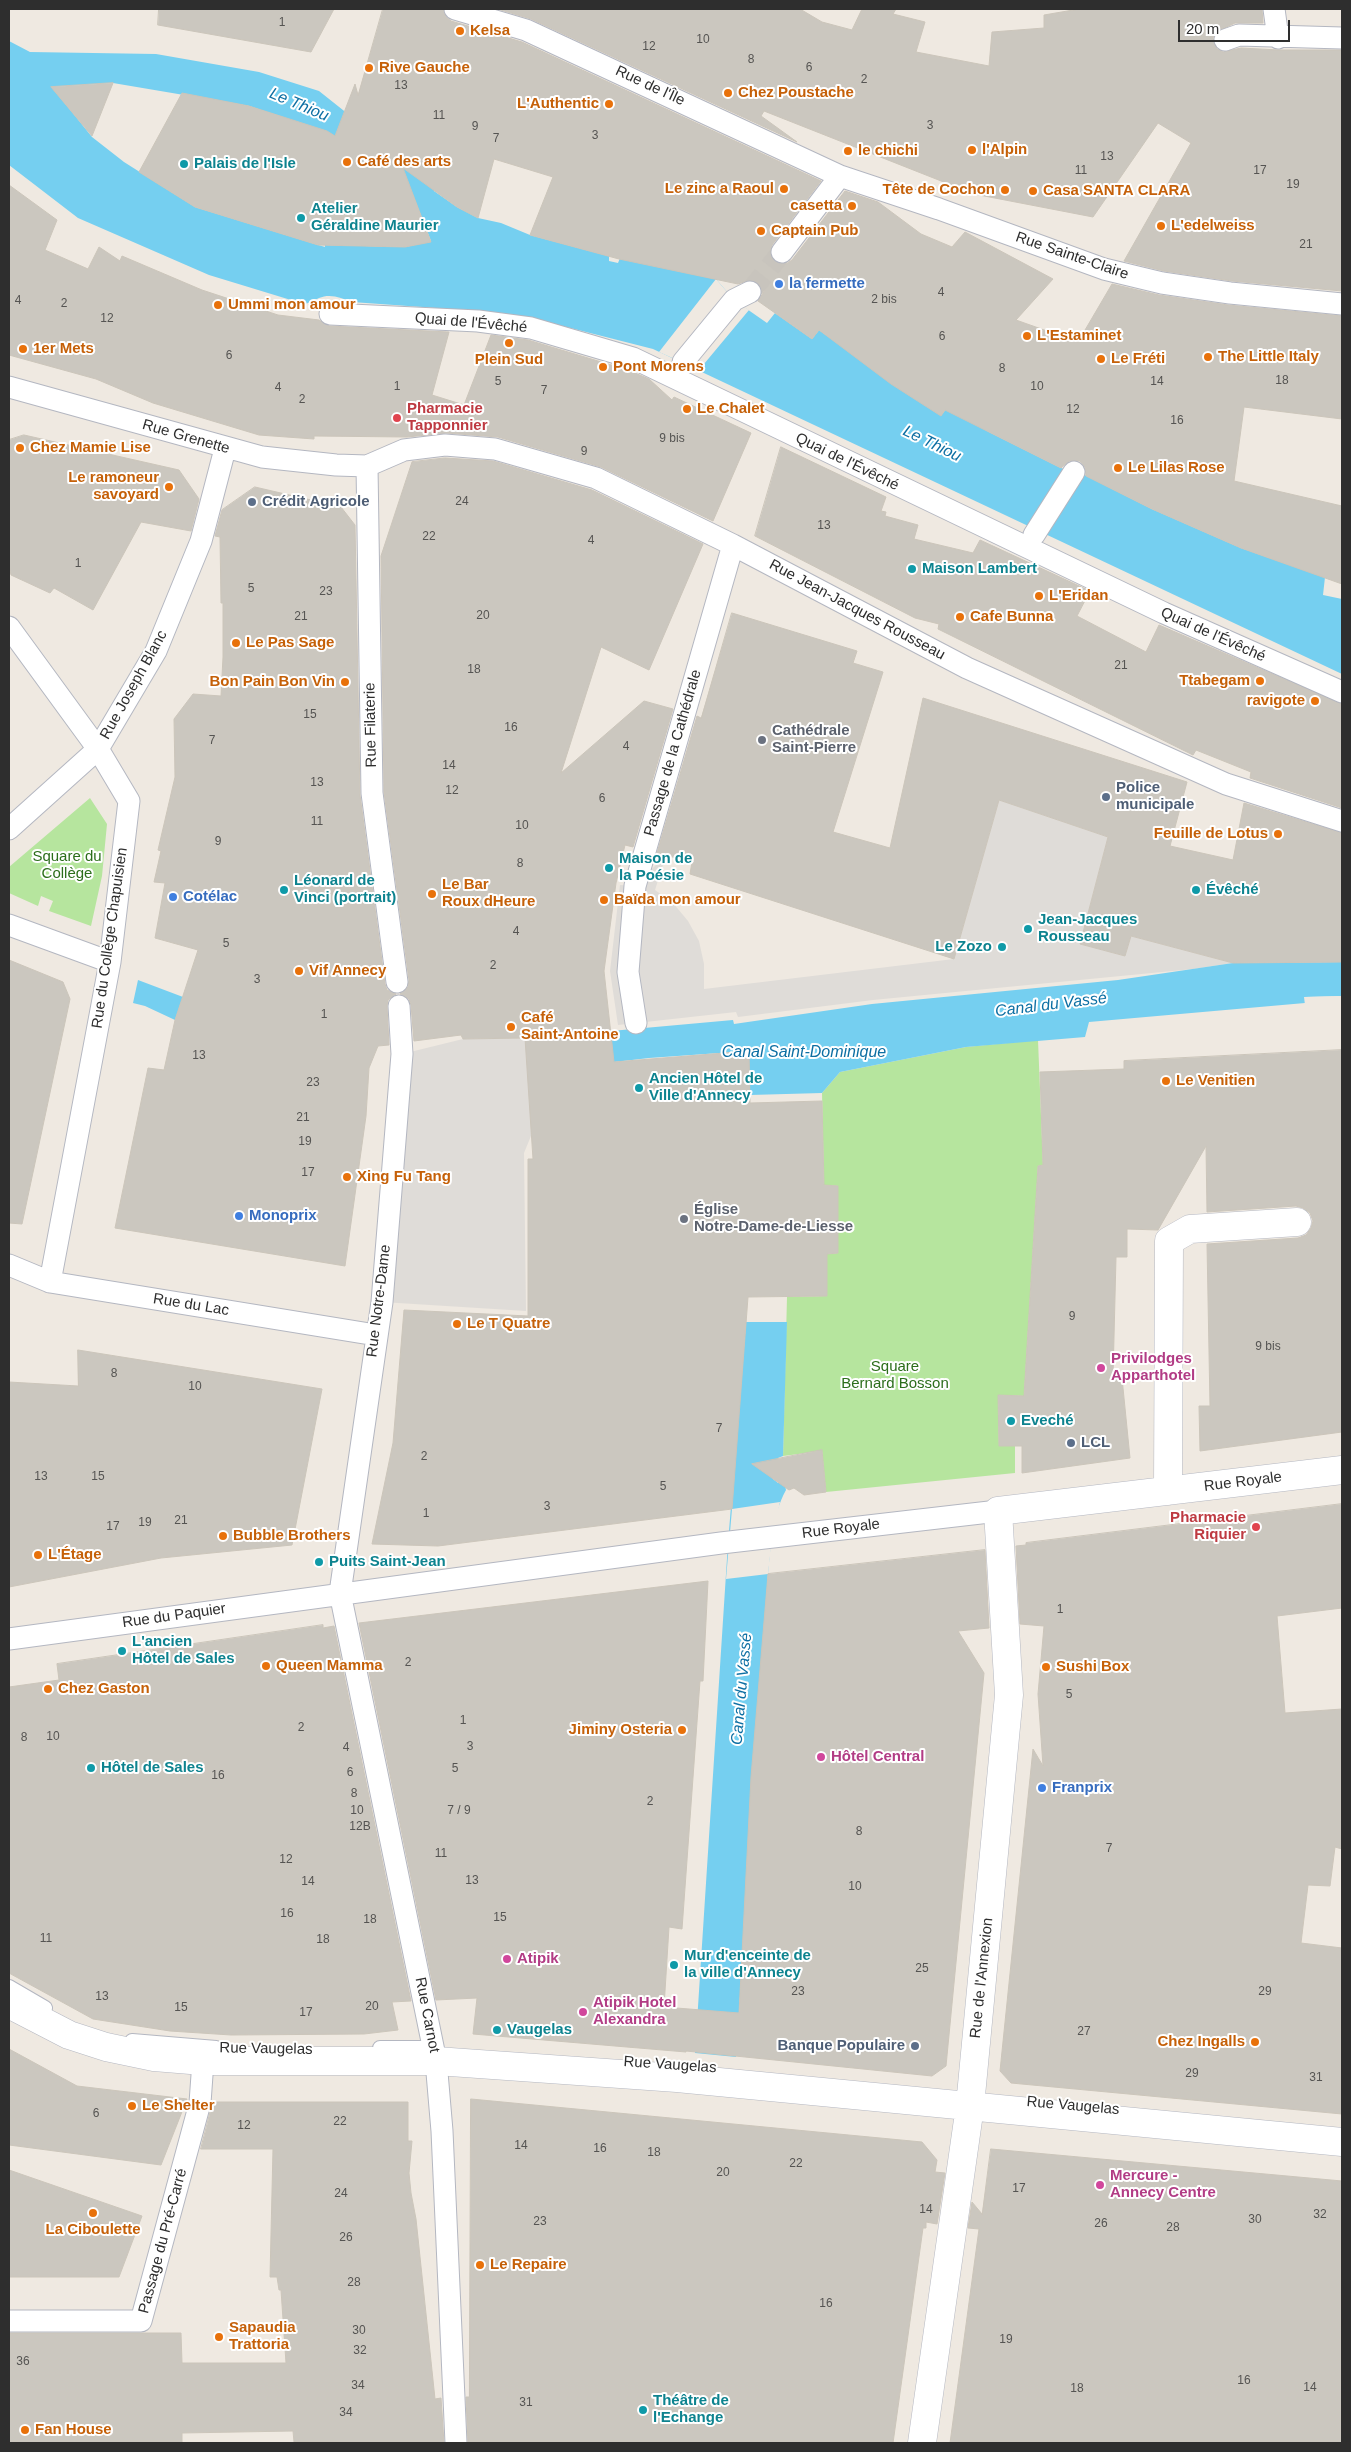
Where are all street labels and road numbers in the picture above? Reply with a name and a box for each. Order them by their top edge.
street label: Rue de l'Île [612,62,688,110]
street label: Rue Sainte-Claire [1013,228,1131,284]
street label: Quai de l'Évêché [414,309,528,337]
street label: Rue Grenette [140,416,232,458]
street label: Quai de l'Évêché [792,429,902,495]
street label: Rue Jean-Jacques Rousseau [766,556,948,664]
street label: Quai de l'Évêché [1158,604,1268,666]
street label: Rue Joseph Blanc [97,627,171,743]
street label: Passage de la Cathédrale [641,668,705,838]
street label: Rue Filaterie [361,682,381,768]
street label: Rue du Collège Chapuisien [88,846,132,1030]
street label: Rue Notre-Dame [363,1244,395,1358]
street label: Rue du Lac [152,1290,230,1320]
street label: Rue Royale [1203,1468,1283,1496]
street label: Rue Royale [801,1515,881,1543]
street label: Rue du Paquier [121,1600,227,1632]
street label: Rue de l'Annexion [967,1917,997,2039]
street label: Rue Carnot [411,1976,443,2054]
street label: Rue Vaugelas [219,2039,313,2059]
street label: Rue Vaugelas [623,2053,717,2077]
street label: Rue Vaugelas [1026,2093,1120,2119]
street label: Passage du Pré-Carré [135,2167,191,2315]

